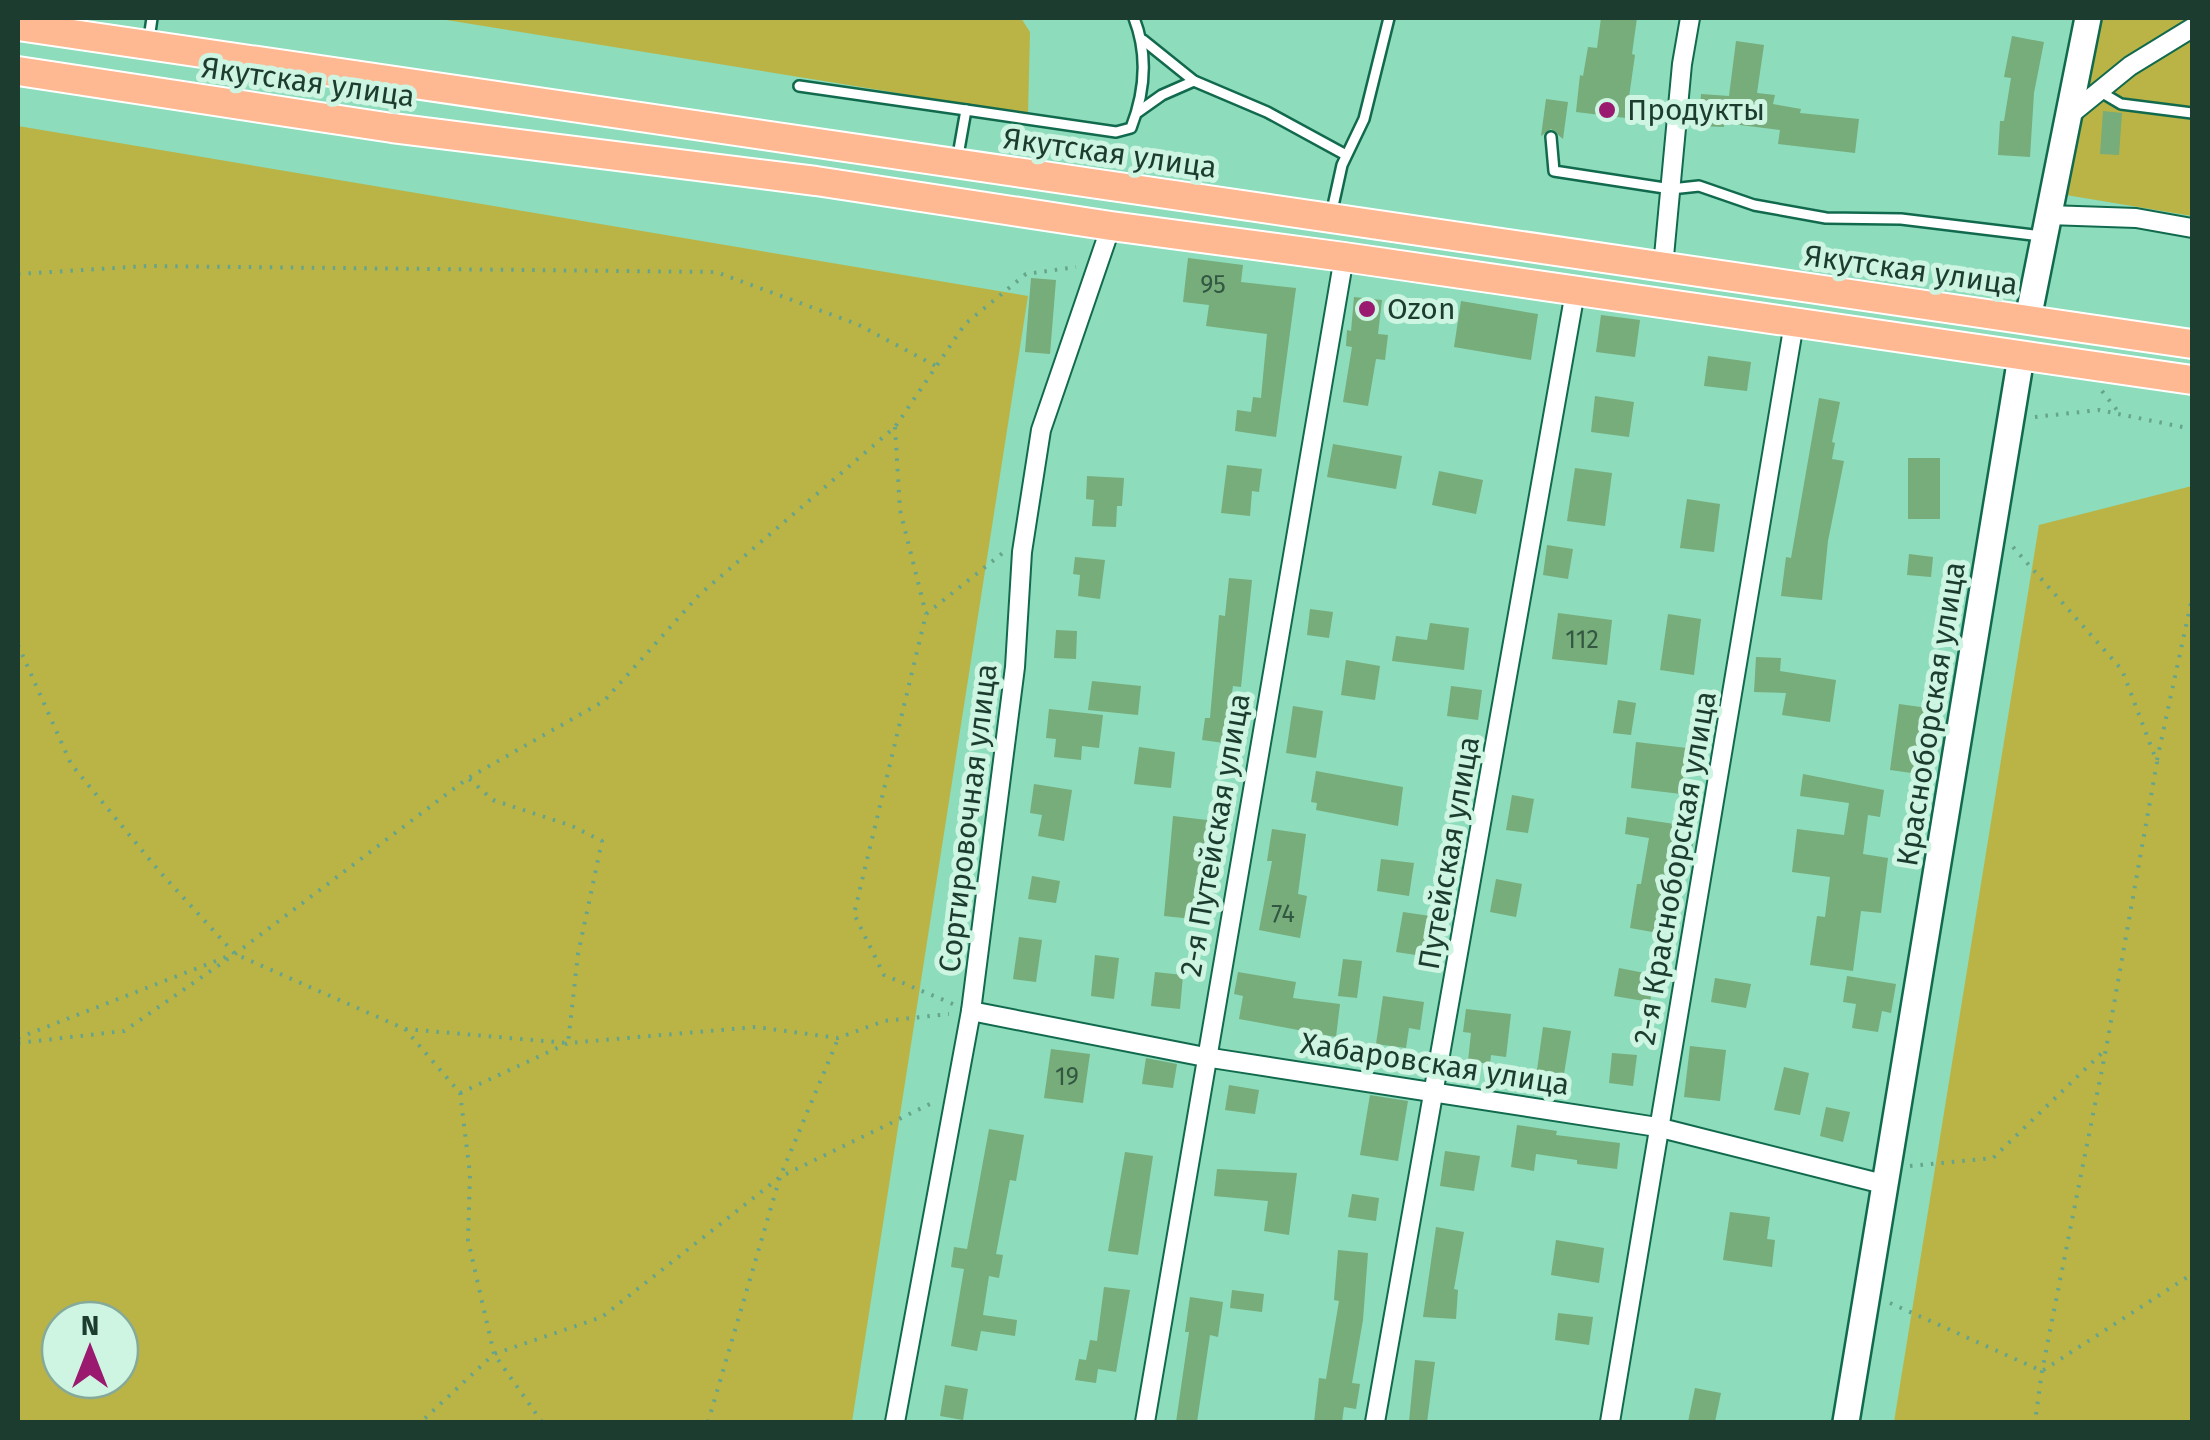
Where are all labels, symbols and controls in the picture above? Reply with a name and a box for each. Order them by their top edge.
street label: Якутская улица [199,49,417,115]
place label: Продукты [1627,92,1765,128]
marker: Продукты [1596,99,1618,121]
street label: Якутская улица [1001,120,1219,186]
street label: Якутская улица [1802,237,2020,303]
house number: 95 [1200,270,1226,300]
place label: Ozon [1387,291,1455,327]
marker: Ozon [1356,298,1378,320]
street label: Красноборская улица [1889,559,1973,869]
house number: 112 [1565,625,1599,655]
street label: Сортировочная улица [931,662,1005,974]
street label: 2-я Красноборская улица [1626,688,1724,1048]
street label: 2-я Путейская улица [1172,691,1258,979]
street label: Путейская улица [1411,734,1487,972]
house number: 74 [1271,899,1295,929]
street label: Хабаровская улица [1298,1025,1572,1103]
house number: 19 [1055,1062,1079,1092]
north arrow [40,1300,140,1400]
text: N [81,1309,99,1342]

